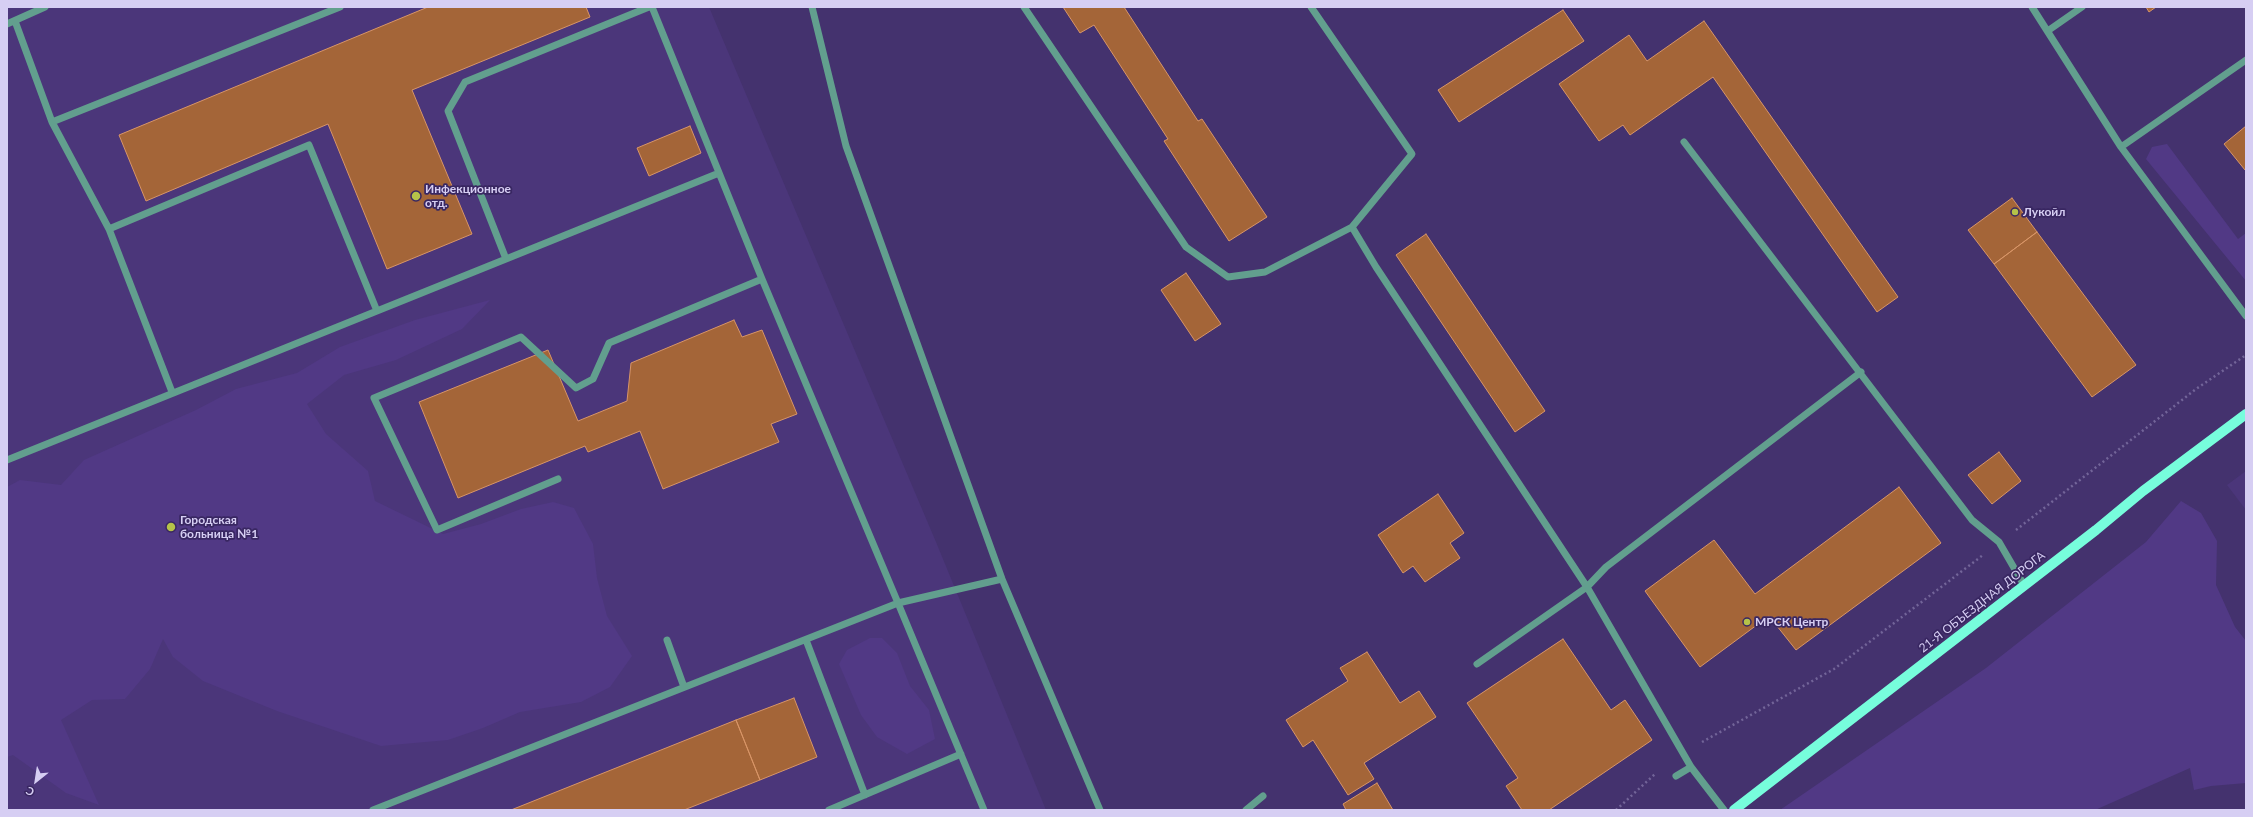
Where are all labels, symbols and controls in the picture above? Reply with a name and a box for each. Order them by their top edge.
place label: Инфекционное отд. [425,182,511,210]
marker: Инфекционное отд. [410,190,422,202]
place label: Лукойл [2023,205,2065,219]
marker: Лукойл [2010,207,2020,217]
place label: Городская больница №1 [180,513,258,541]
marker: Городская больница №1 [165,521,177,533]
street label: 21-Я ОБЪЕЗДНАЯ ДОРОГА [1916,548,2048,656]
place label: МРСК Центр [1755,615,1828,629]
marker: МРСК Центр [1742,617,1752,627]
north arrow [16,761,56,801]
text: С [23,784,36,799]

